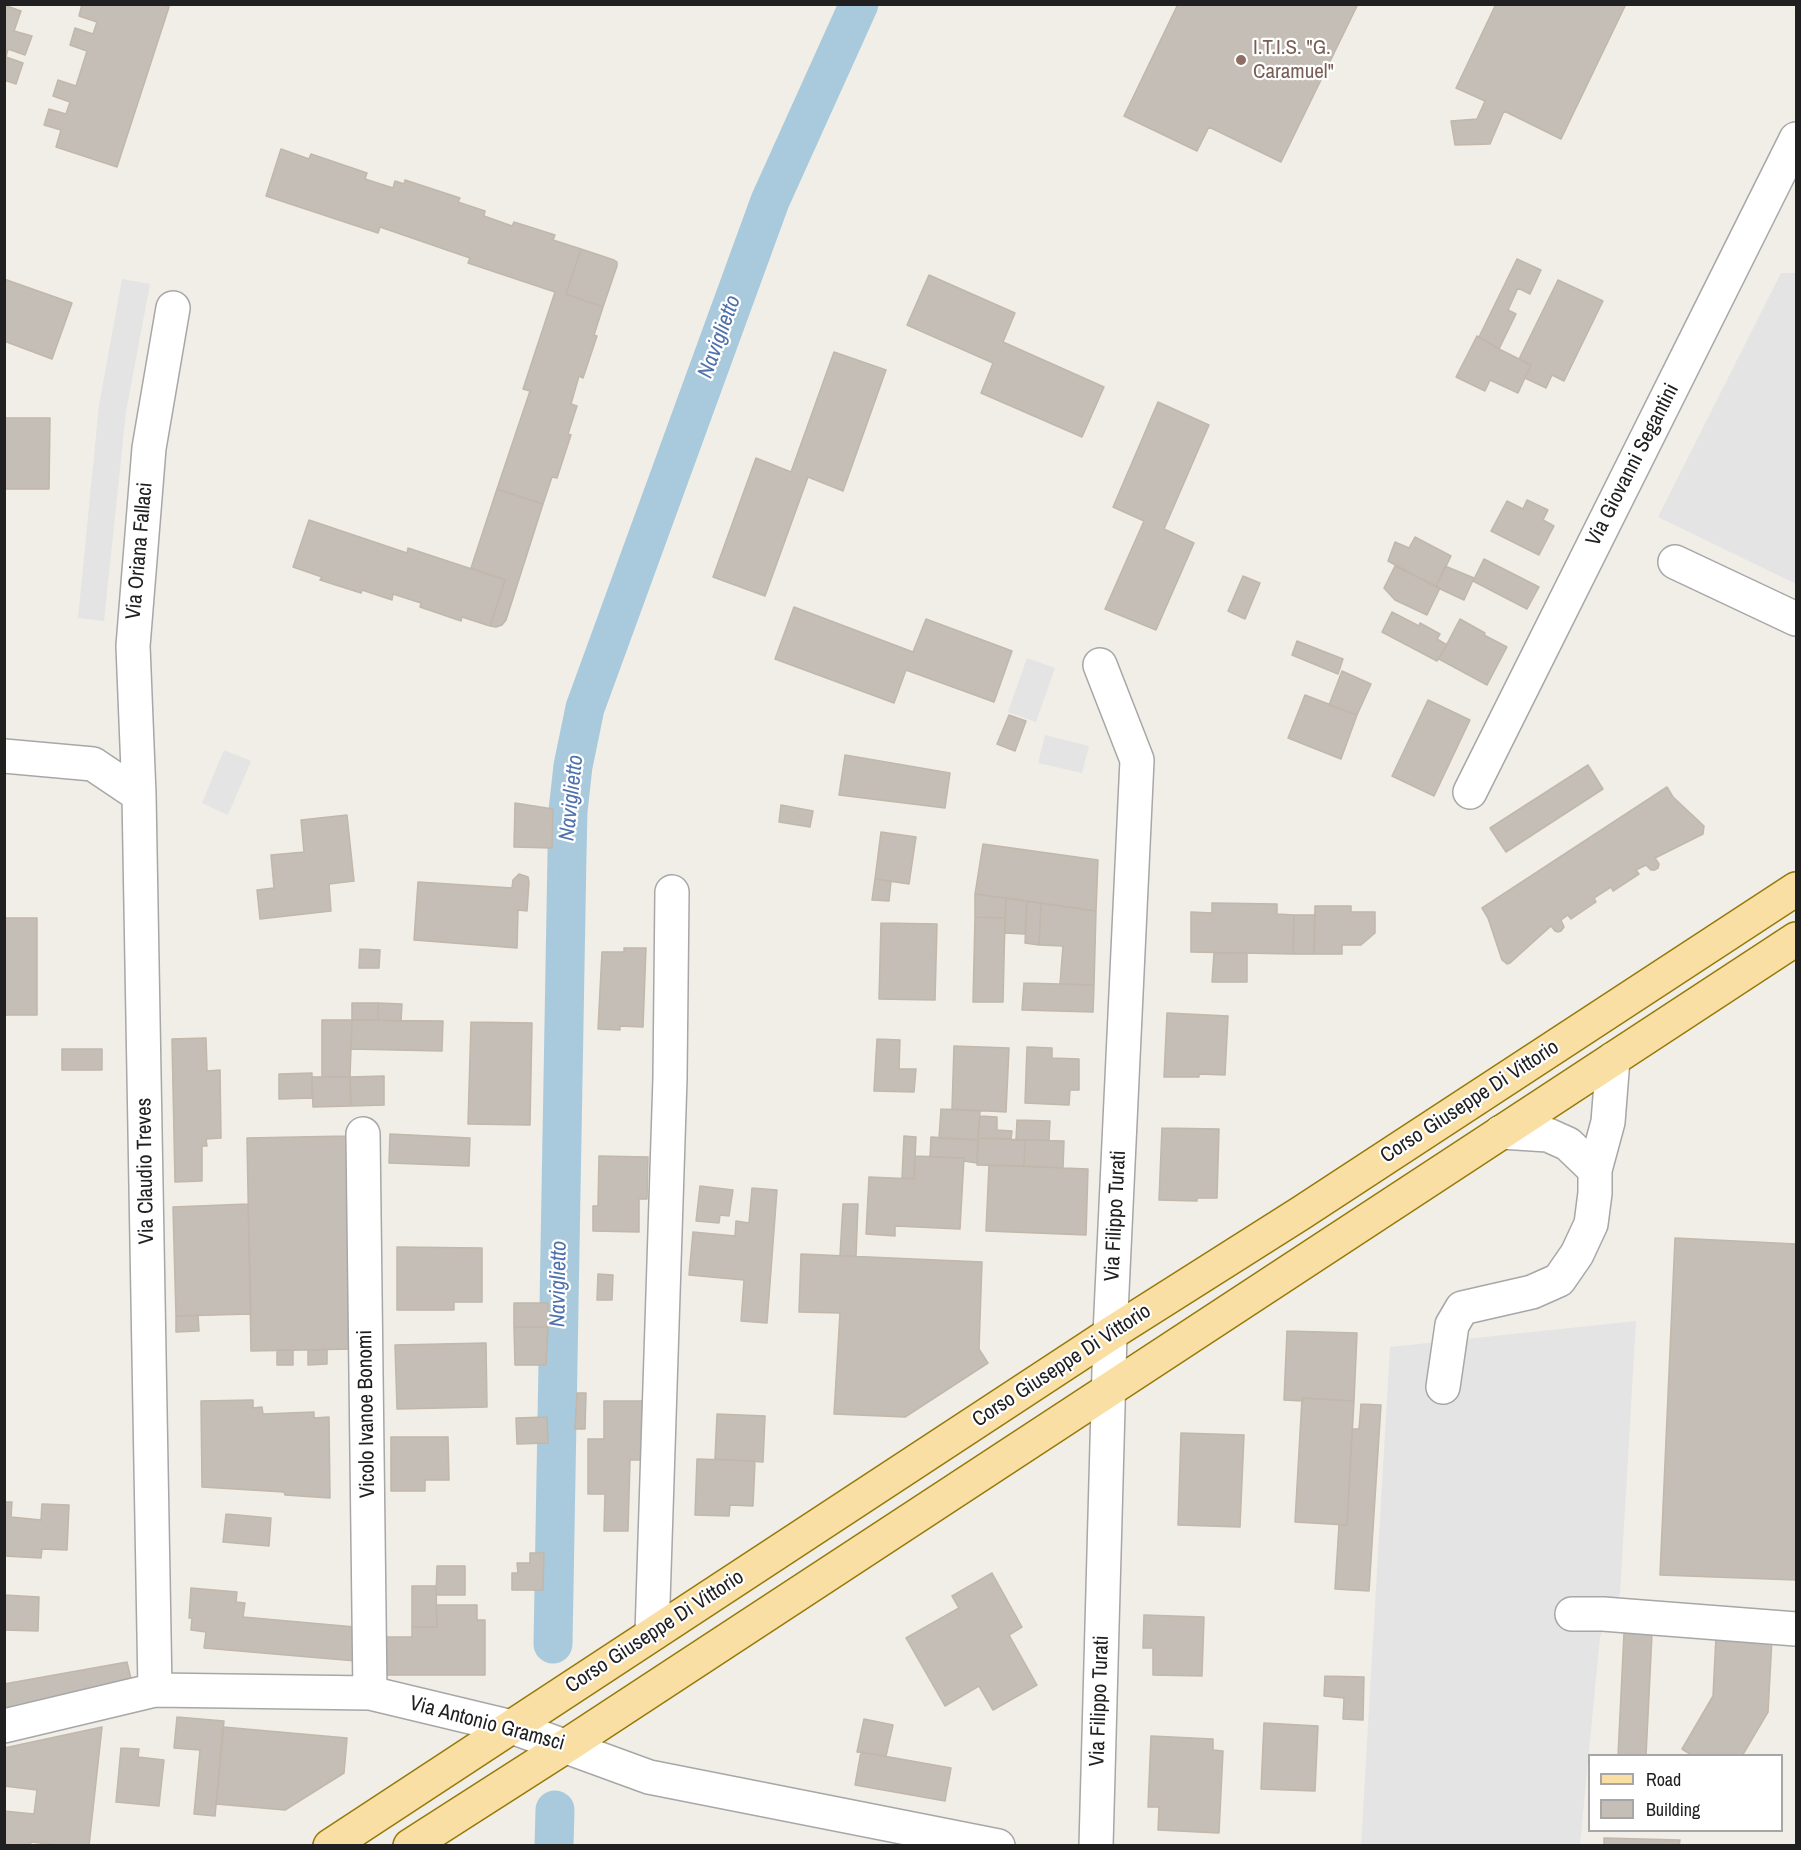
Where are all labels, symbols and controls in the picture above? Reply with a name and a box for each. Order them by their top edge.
place label: I.T.I.S. "G. Caramuel" [1253,35,1334,85]
marker: I.T.I.S. "G. Caramuel" [1234,53,1248,67]
water label: Naviglietto [693,292,747,382]
street label: Via Giovanni Segantini [1581,380,1685,550]
street label: Via Oriana Fallaci [121,481,159,621]
water label: Naviglietto [554,754,590,842]
street label: Corso Giuseppe Di Vittorio [1376,1035,1564,1169]
street label: Via Claudio Treves [132,1098,160,1244]
street label: Via Filippo Turati [1100,1150,1132,1282]
water label: Naviglietto [545,1241,573,1327]
street label: Corso Giuseppe Di Vittorio [968,1299,1156,1433]
street label: Vicolo Ivanoe Bonomi [353,1330,381,1498]
street label: Corso Giuseppe Di Vittorio [561,1565,749,1699]
street label: Via Filippo Turati [1085,1635,1115,1767]
street label: Via Antonio Gramsci [407,1691,567,1757]
legend [1588,1754,1783,1832]
text: Road [1646,1767,1681,1792]
text: Building [1646,1797,1700,1822]

